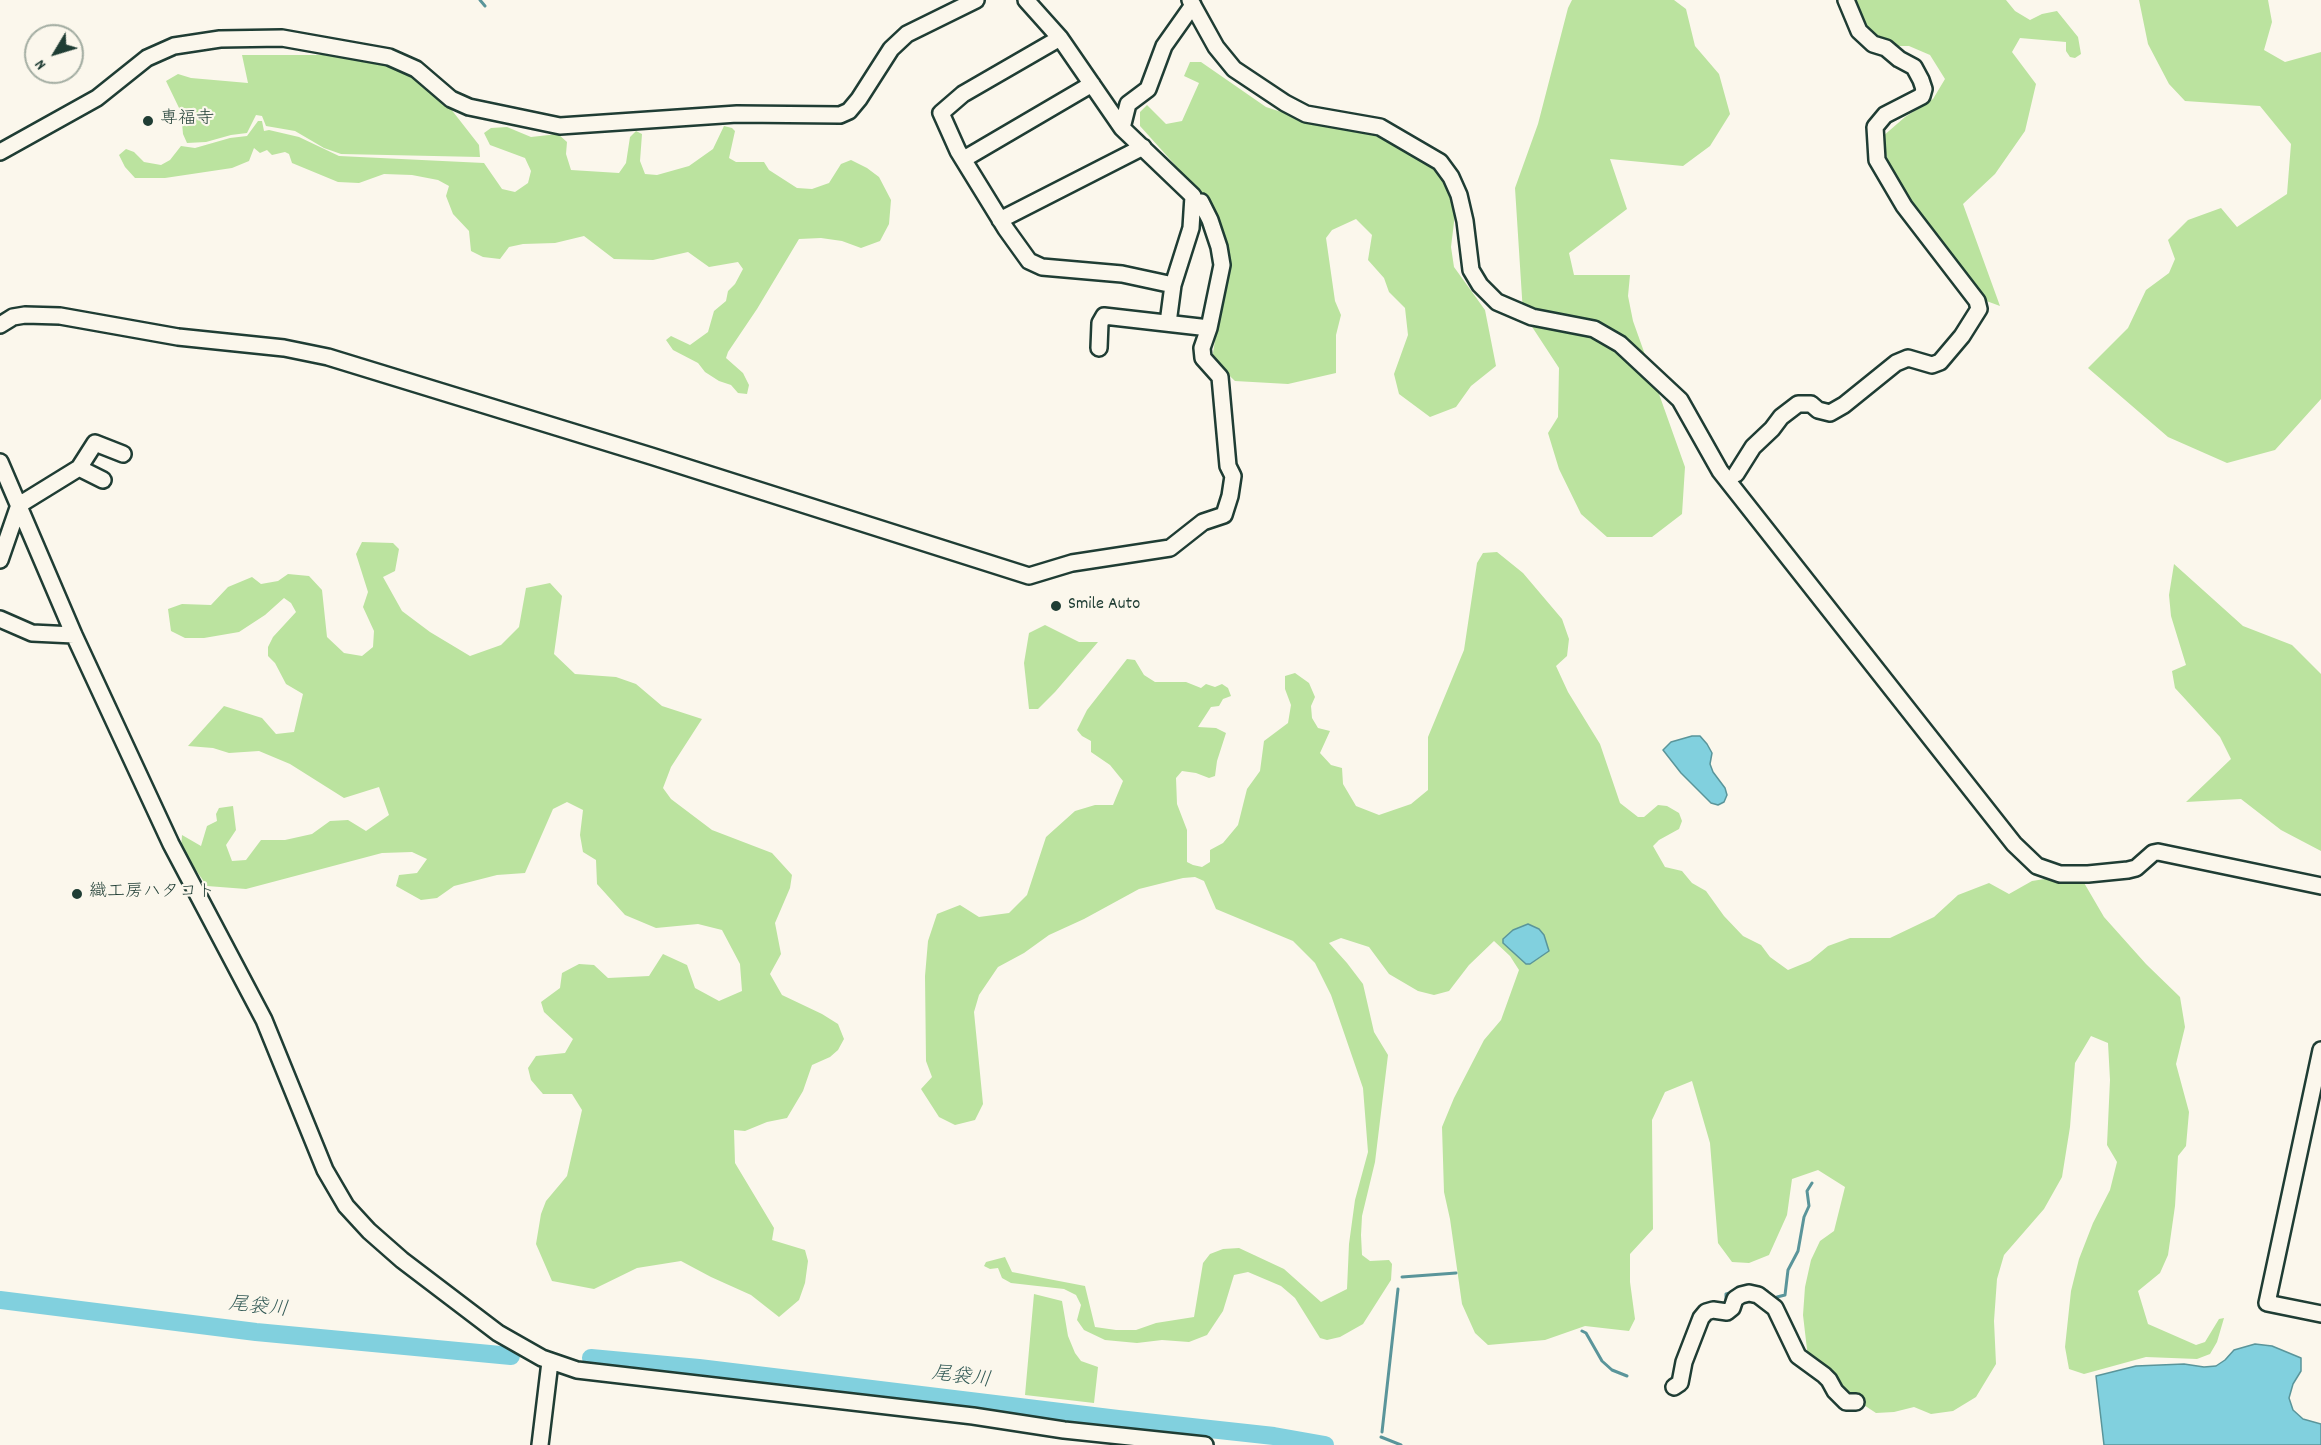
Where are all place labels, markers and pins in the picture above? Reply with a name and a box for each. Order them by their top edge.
place label: 専福寺 [160,110,214,132]
marker: 専福寺 [141,114,155,128]
place label: Smile Auto [1068,595,1140,617]
marker: Smile Auto [1049,599,1063,613]
place label: 織工房ハタコト [89,883,215,905]
marker: 織工房ハタコト [70,887,84,901]

